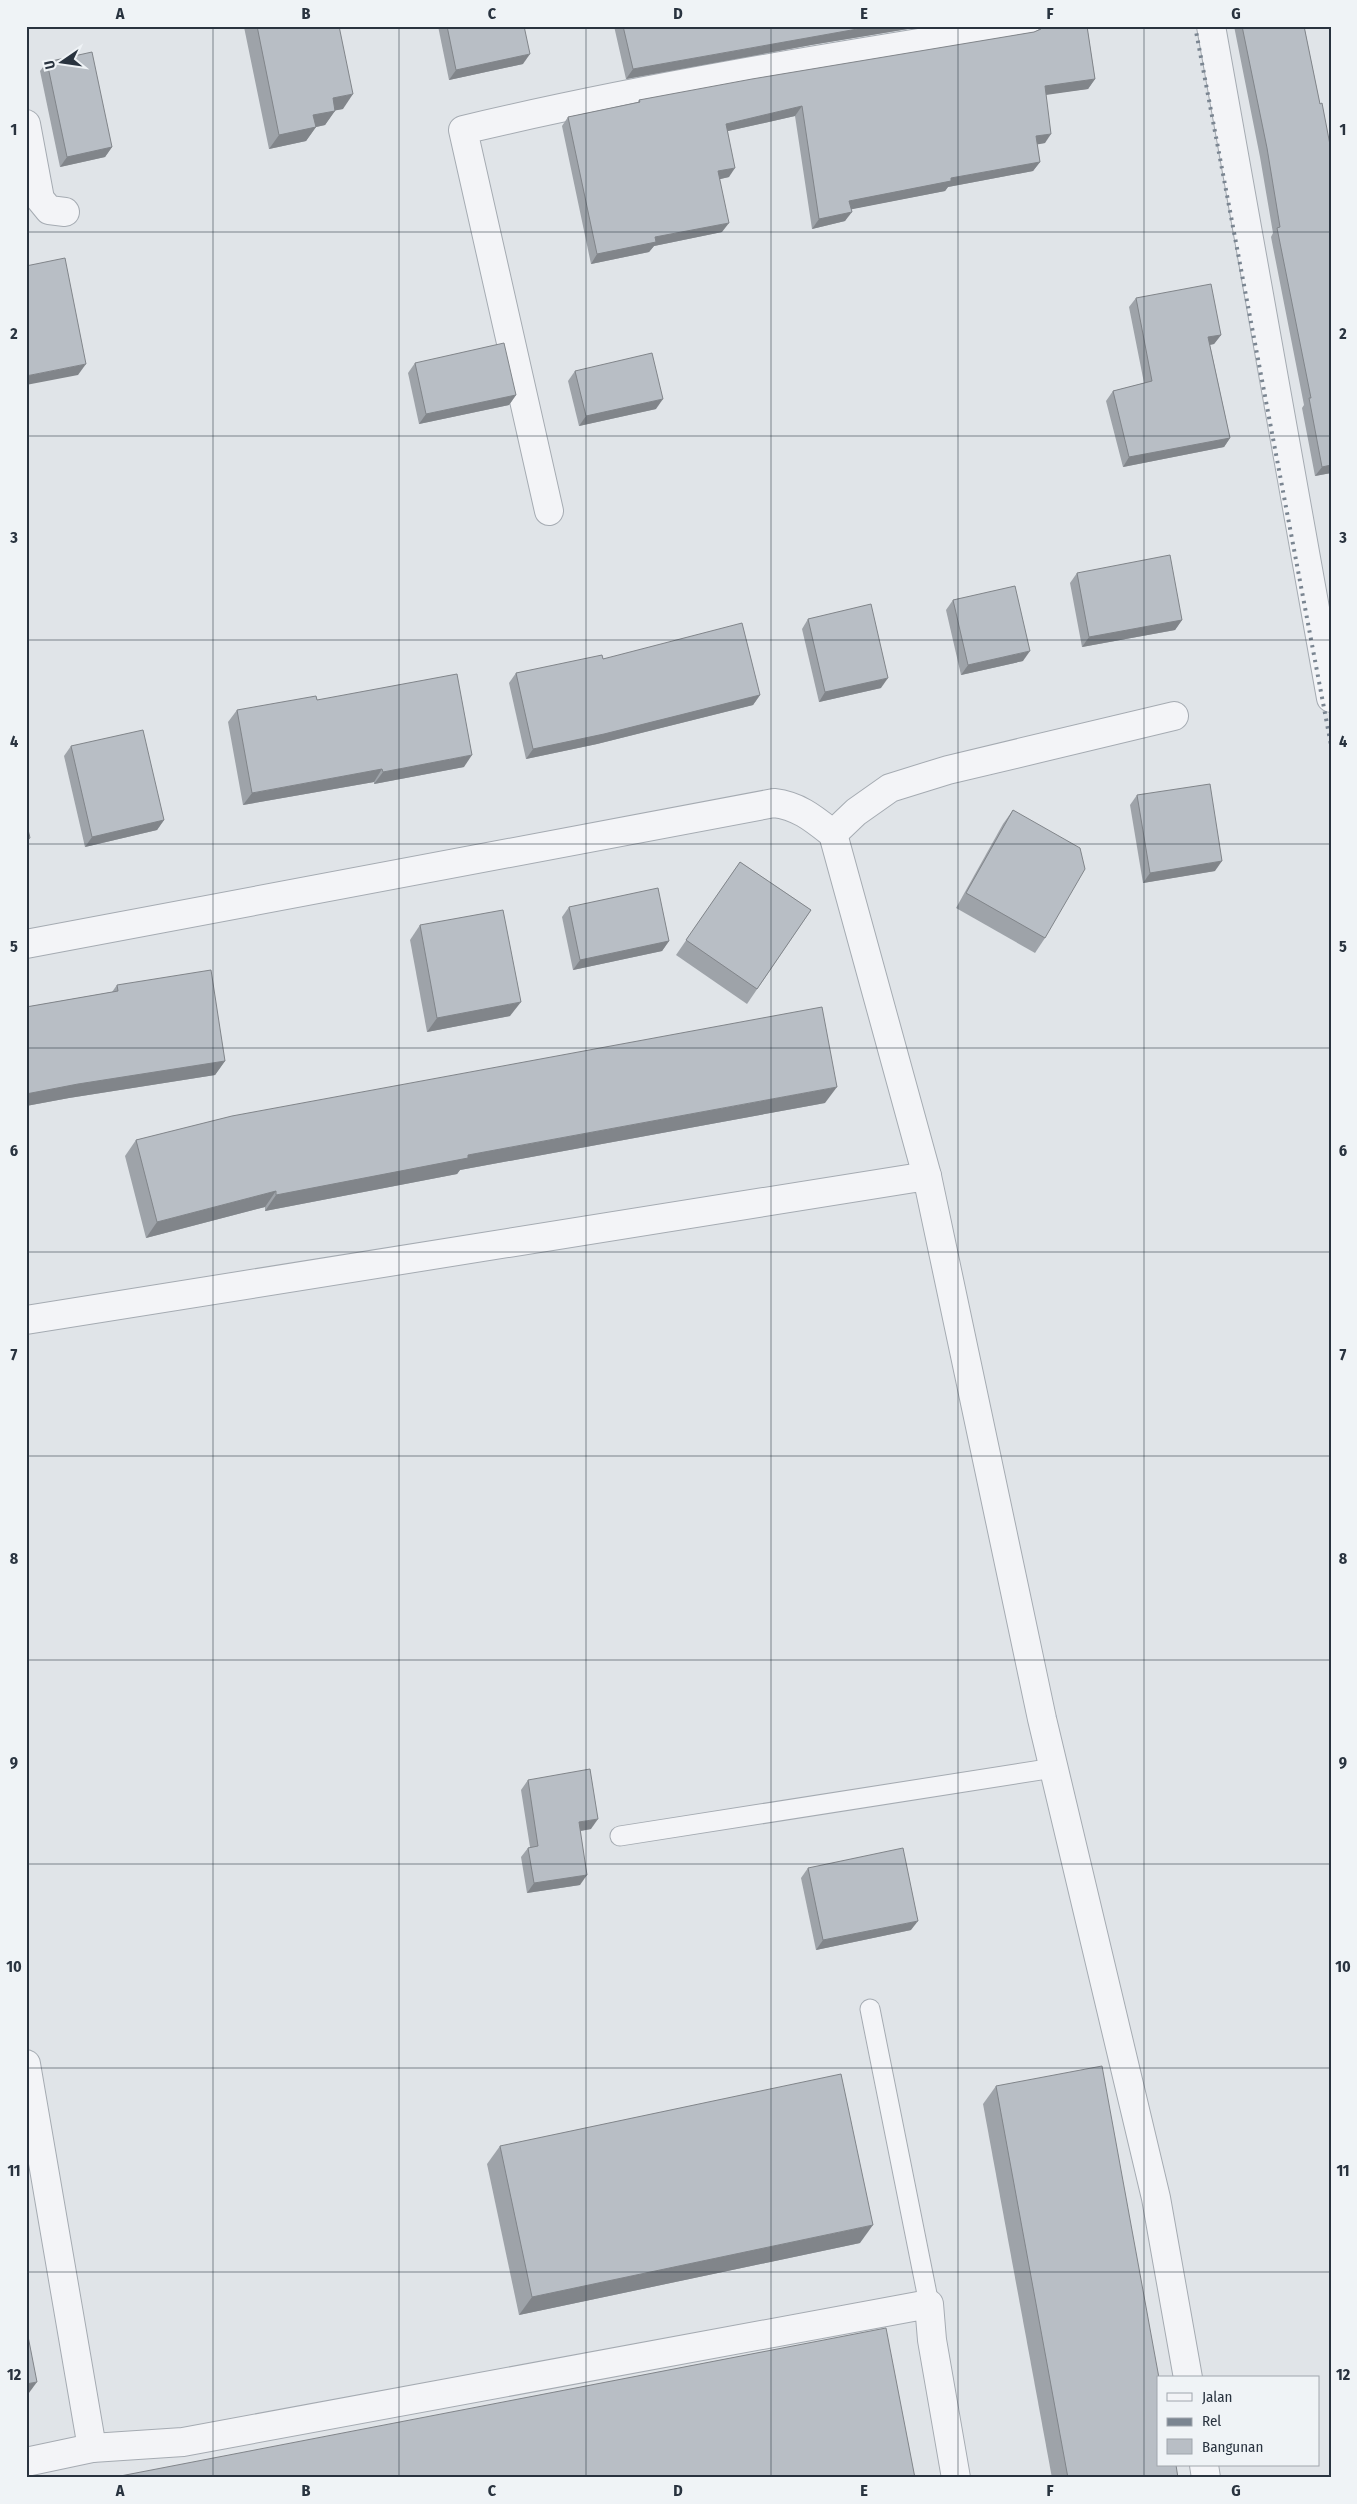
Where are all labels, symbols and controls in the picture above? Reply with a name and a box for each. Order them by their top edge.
text: A [115,4,125,23]
text: B [302,4,311,23]
text: C [488,4,497,23]
text: D [673,4,683,23]
text: E [860,4,868,23]
text: F [1046,4,1054,23]
text: G [1231,4,1241,23]
north arrow [38,38,88,88]
text: U [41,59,59,71]
text: 1 [11,120,17,139]
text: 1 [1340,120,1346,139]
text: 2 [9,324,18,343]
text: 2 [1338,324,1347,343]
text: 3 [9,528,18,547]
text: 3 [1338,528,1347,547]
text: 4 [10,732,18,751]
text: 4 [1339,732,1347,751]
text: 5 [10,937,18,956]
text: 5 [1339,937,1347,956]
text: 6 [10,1141,18,1160]
text: 6 [1339,1141,1347,1160]
text: 7 [11,1345,18,1364]
text: 7 [1340,1345,1347,1364]
text: 8 [10,1549,19,1568]
text: 8 [1339,1549,1348,1568]
text: 9 [10,1753,18,1772]
text: 9 [1339,1753,1347,1772]
text: 10 [6,1957,22,1976]
text: 10 [1335,1957,1351,1976]
text: 11 [7,2161,21,2180]
text: 11 [1336,2161,1350,2180]
text: 12 [7,2365,22,2384]
text: 12 [1336,2365,1351,2384]
legend [1157,2376,1320,2466]
text: Jalan [1202,2388,1232,2406]
text: Rel [1202,2412,1221,2430]
text: Bangunan [1202,2438,1263,2456]
text: A [115,2481,125,2500]
text: B [302,2481,311,2500]
text: C [488,2481,497,2500]
text: D [673,2481,683,2500]
text: E [860,2481,868,2500]
text: F [1046,2481,1054,2500]
text: G [1231,2481,1241,2500]

